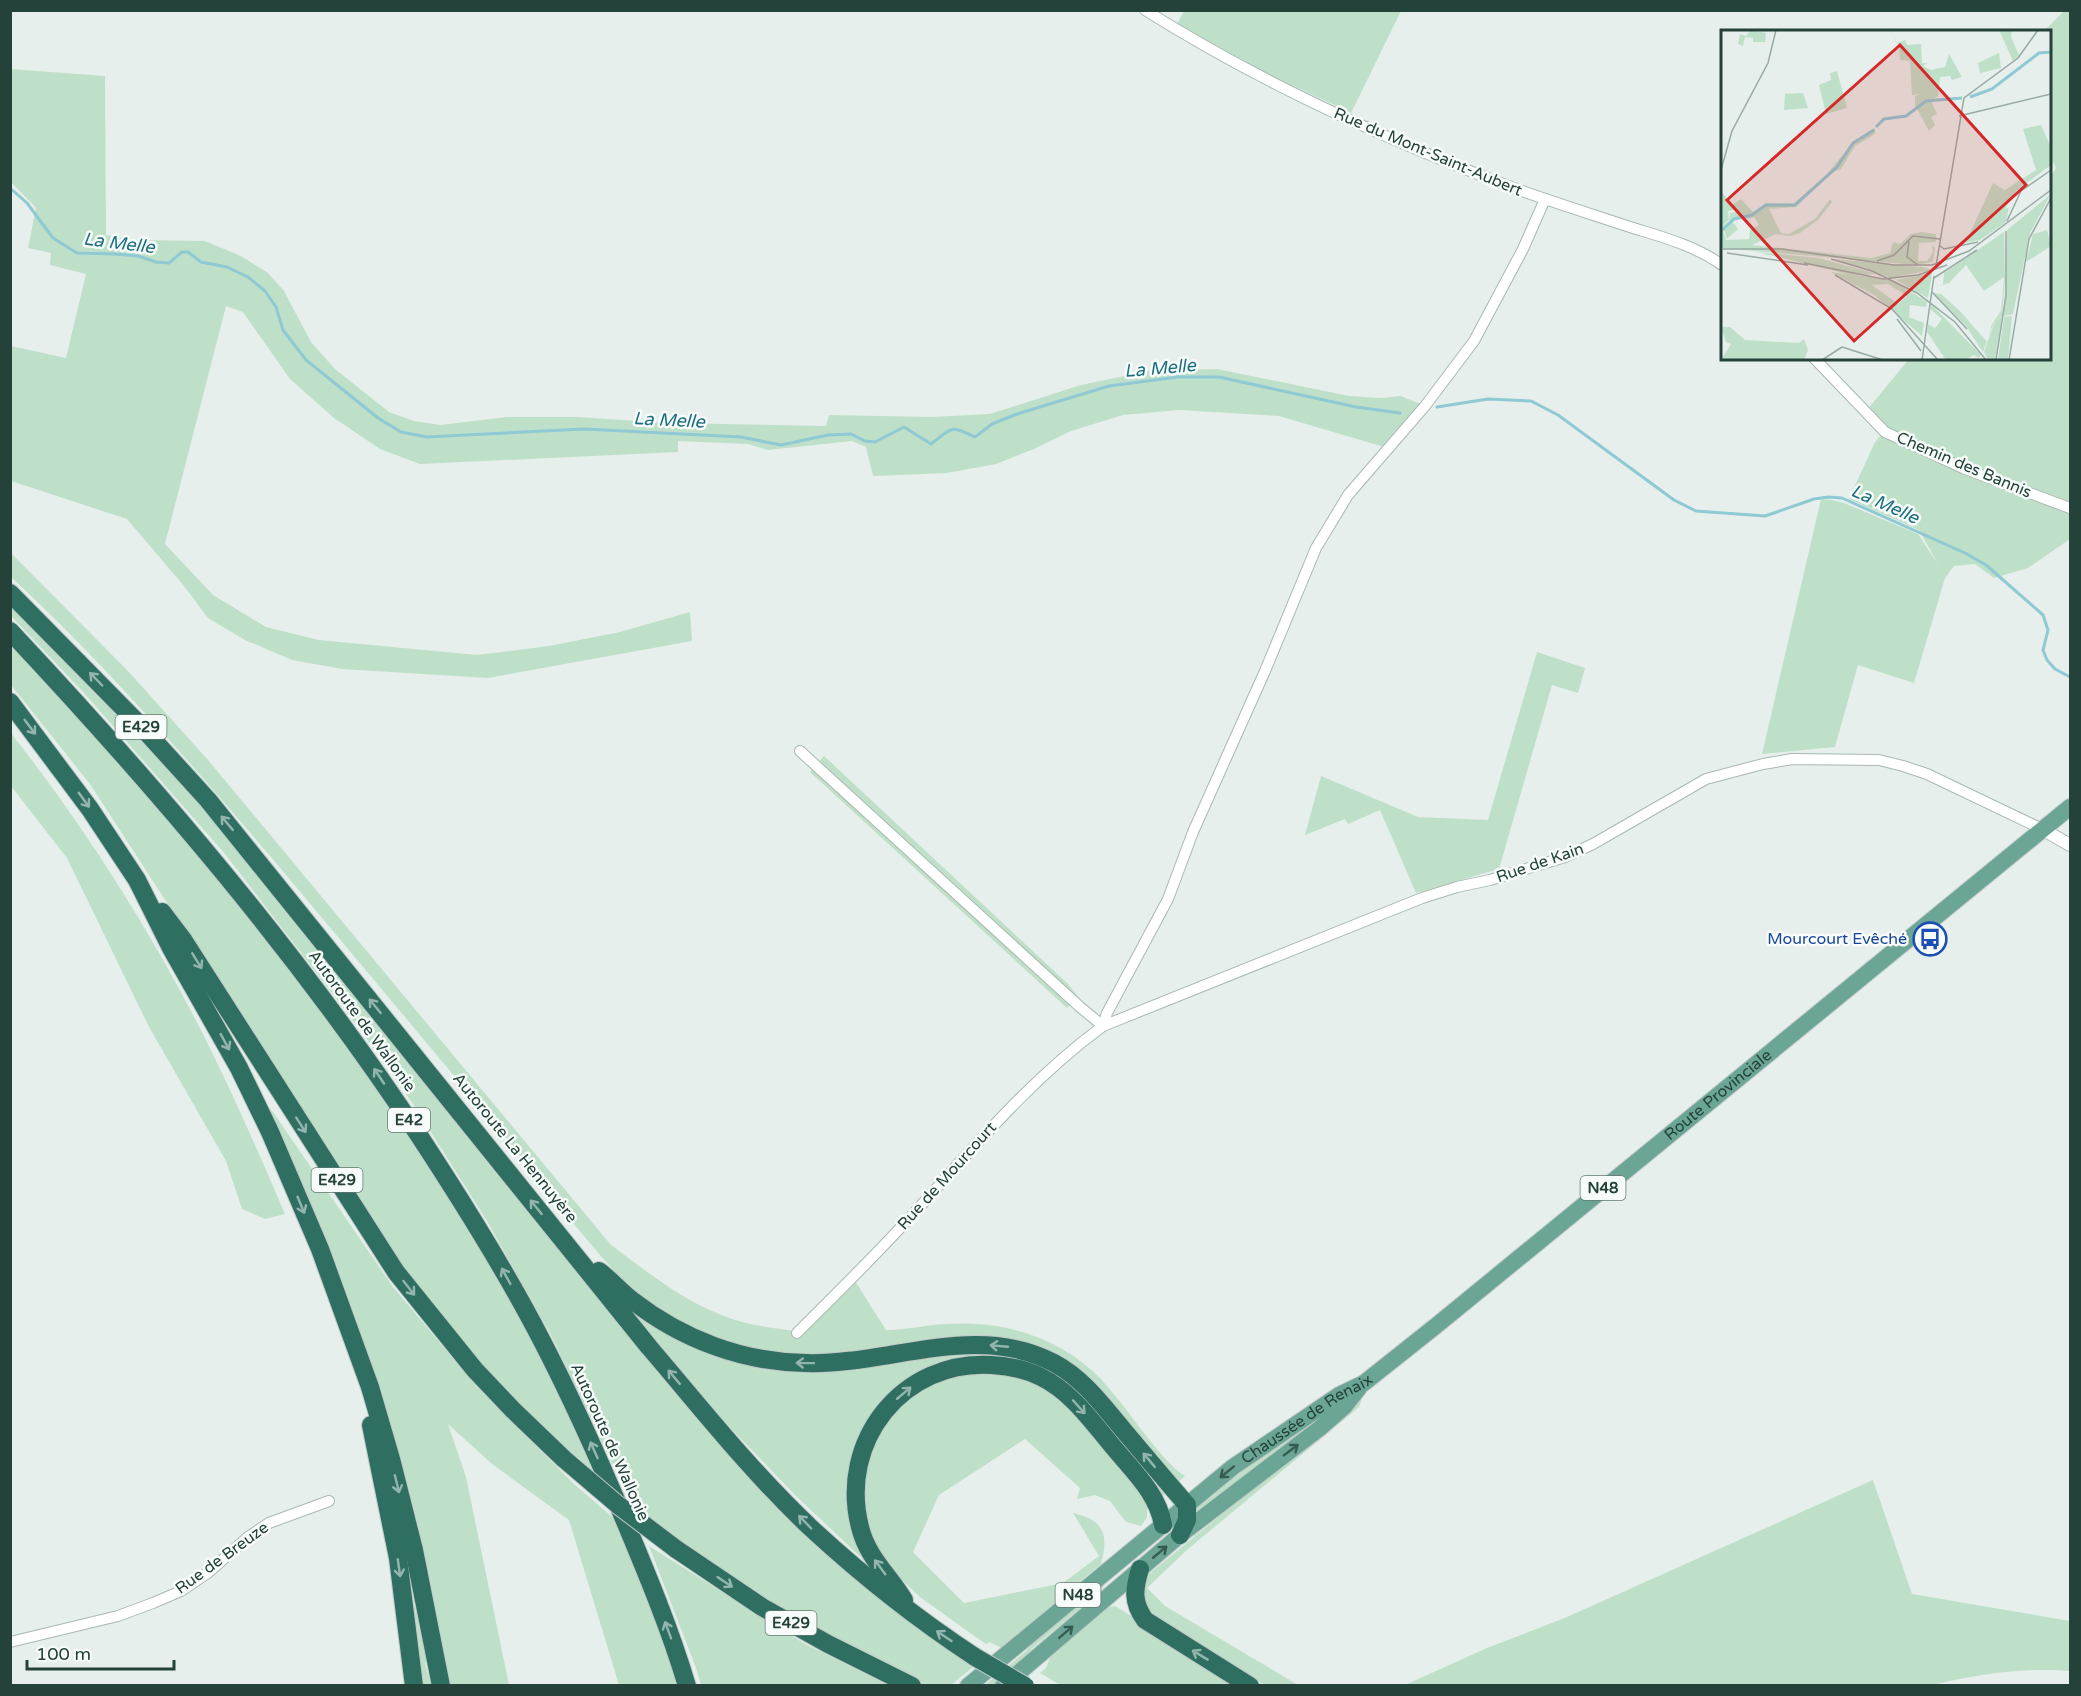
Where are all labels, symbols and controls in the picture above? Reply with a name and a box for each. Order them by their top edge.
inset map [1721,30,2051,360]
street label: Rue du Mont-Saint-Aubert [1331,103,1525,201]
water label: La Melle [82,228,157,258]
water label: La Melle [1123,354,1197,382]
water label: La Melle [633,407,706,433]
street label: Chemin des Bannis [1893,428,2035,502]
water label: La Melle [1848,479,1923,529]
one-way arrow [89,671,103,686]
road number: E429 [116,715,166,739]
one-way arrow [24,719,36,735]
one-way arrow [77,791,90,807]
one-way arrow [220,815,233,831]
street label: Rue de Kain [1494,839,1586,887]
bus stop icon: Mourcourt Evêché [1912,921,1948,957]
place label: Mourcourt Evêché [1767,929,1907,949]
street label: Autoroute de Wallonie [304,946,420,1096]
one-way arrow [190,952,203,969]
one-way arrow [369,998,382,1014]
one-way arrow [219,1033,231,1050]
street label: Route Provinciale [1660,1045,1776,1145]
one-way arrow [373,1068,385,1085]
street label: Autoroute La Hennuyère [448,1069,582,1227]
road number: E42 [388,1108,430,1132]
one-way arrow [296,1116,308,1133]
street label: Rue de Mourcourt [893,1118,1001,1234]
road number: E429 [312,1168,362,1192]
road number: N48 [1580,1176,1626,1200]
one-way arrow [296,1195,307,1213]
one-way arrow [530,1199,543,1215]
one-way arrow [500,1268,512,1285]
one-way arrow [402,1280,415,1296]
one-way arrow [989,1340,1009,1351]
one-way arrow [796,1357,816,1369]
street label: Autoroute de Wallonie [566,1360,654,1524]
one-way arrow [668,1369,681,1385]
street label: Chaussée de Renaix [1237,1370,1377,1469]
one-way arrow [896,1386,911,1400]
one-way arrow [1072,1399,1086,1414]
one-way arrow [588,1441,600,1459]
one-way arrow [1283,1444,1299,1457]
one-way arrow [1143,1453,1156,1469]
one-way arrow [1219,1465,1235,1478]
one-way arrow [392,1474,404,1493]
one-way arrow [798,1514,812,1529]
street label: Rue de Breuze [171,1517,273,1599]
one-way arrow [1152,1545,1167,1559]
one-way arrow [394,1558,405,1578]
one-way arrow [873,1559,886,1575]
one-way arrow [716,1576,732,1588]
road number: N48 [1056,1583,1100,1607]
road number: E429 [766,1611,816,1635]
one-way arrow [662,1621,673,1640]
one-way arrow [1058,1625,1073,1639]
one-way arrow [936,1630,952,1642]
scale bar [27,1633,174,1671]
text: 100 m [36,1643,91,1665]
one-way arrow [1192,1649,1209,1661]

